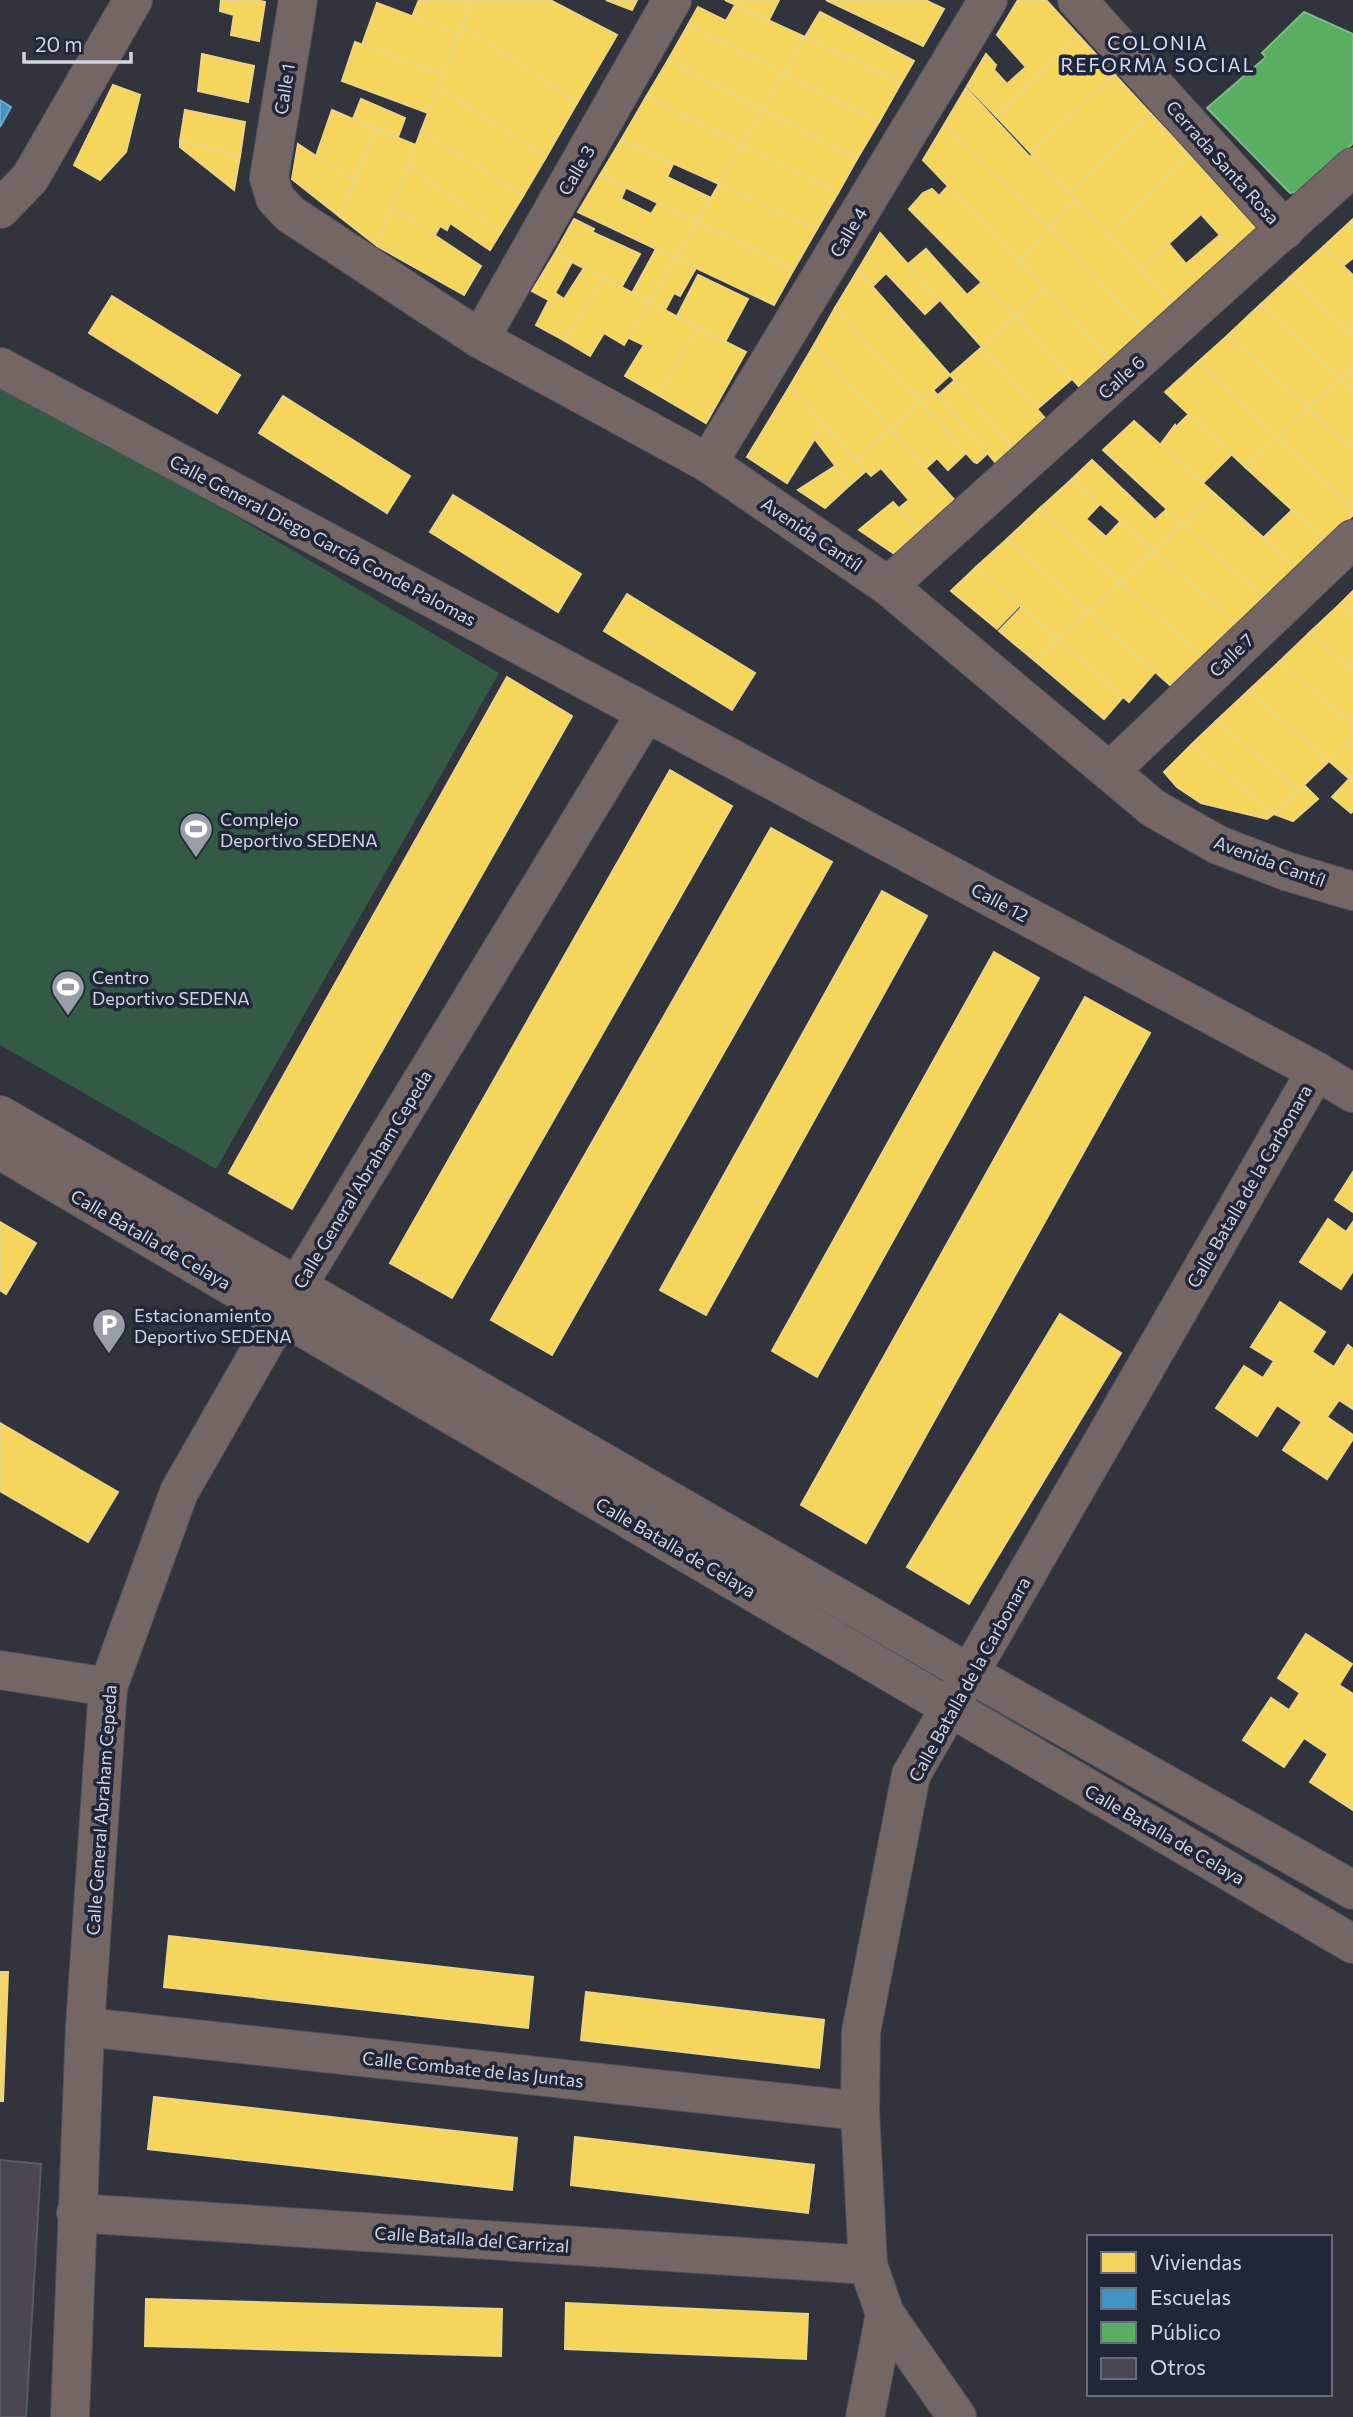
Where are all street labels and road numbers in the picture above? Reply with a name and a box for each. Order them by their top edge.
street label: Calle 1 [269,62,299,116]
street label: Cerrada Santa Rosa [1162,96,1284,228]
street label: Calle 3 [553,141,599,199]
street label: Calle 4 [825,203,872,261]
street label: Calle 6 [1093,351,1149,403]
street label: Calle General Diego García Conde Palomas [166,450,480,630]
street label: Avenida Cantíl [757,492,867,576]
street label: Calle 7 [1204,629,1258,681]
street label: Avenida Cantíl [1211,831,1329,891]
street label: Calle 12 [968,878,1032,926]
street label: Calle General Abraham Cepeda [288,1066,436,1292]
street label: Calle Batalla de la Carbonara [1182,1081,1316,1291]
street label: Calle Batalla de Celaya [67,1184,235,1294]
street label: Calle Batalla de Celaya [592,1492,760,1602]
street label: Calle Batalla de la Carbonara [903,1573,1035,1785]
street label: Calle General Abraham Cepeda [81,1684,121,1936]
street label: Calle Batalla de Celaya [1081,1779,1249,1889]
street label: Calle Combate de las Juntas [361,2046,585,2092]
street label: Calle Batalla del Carrizal [374,2221,570,2257]

